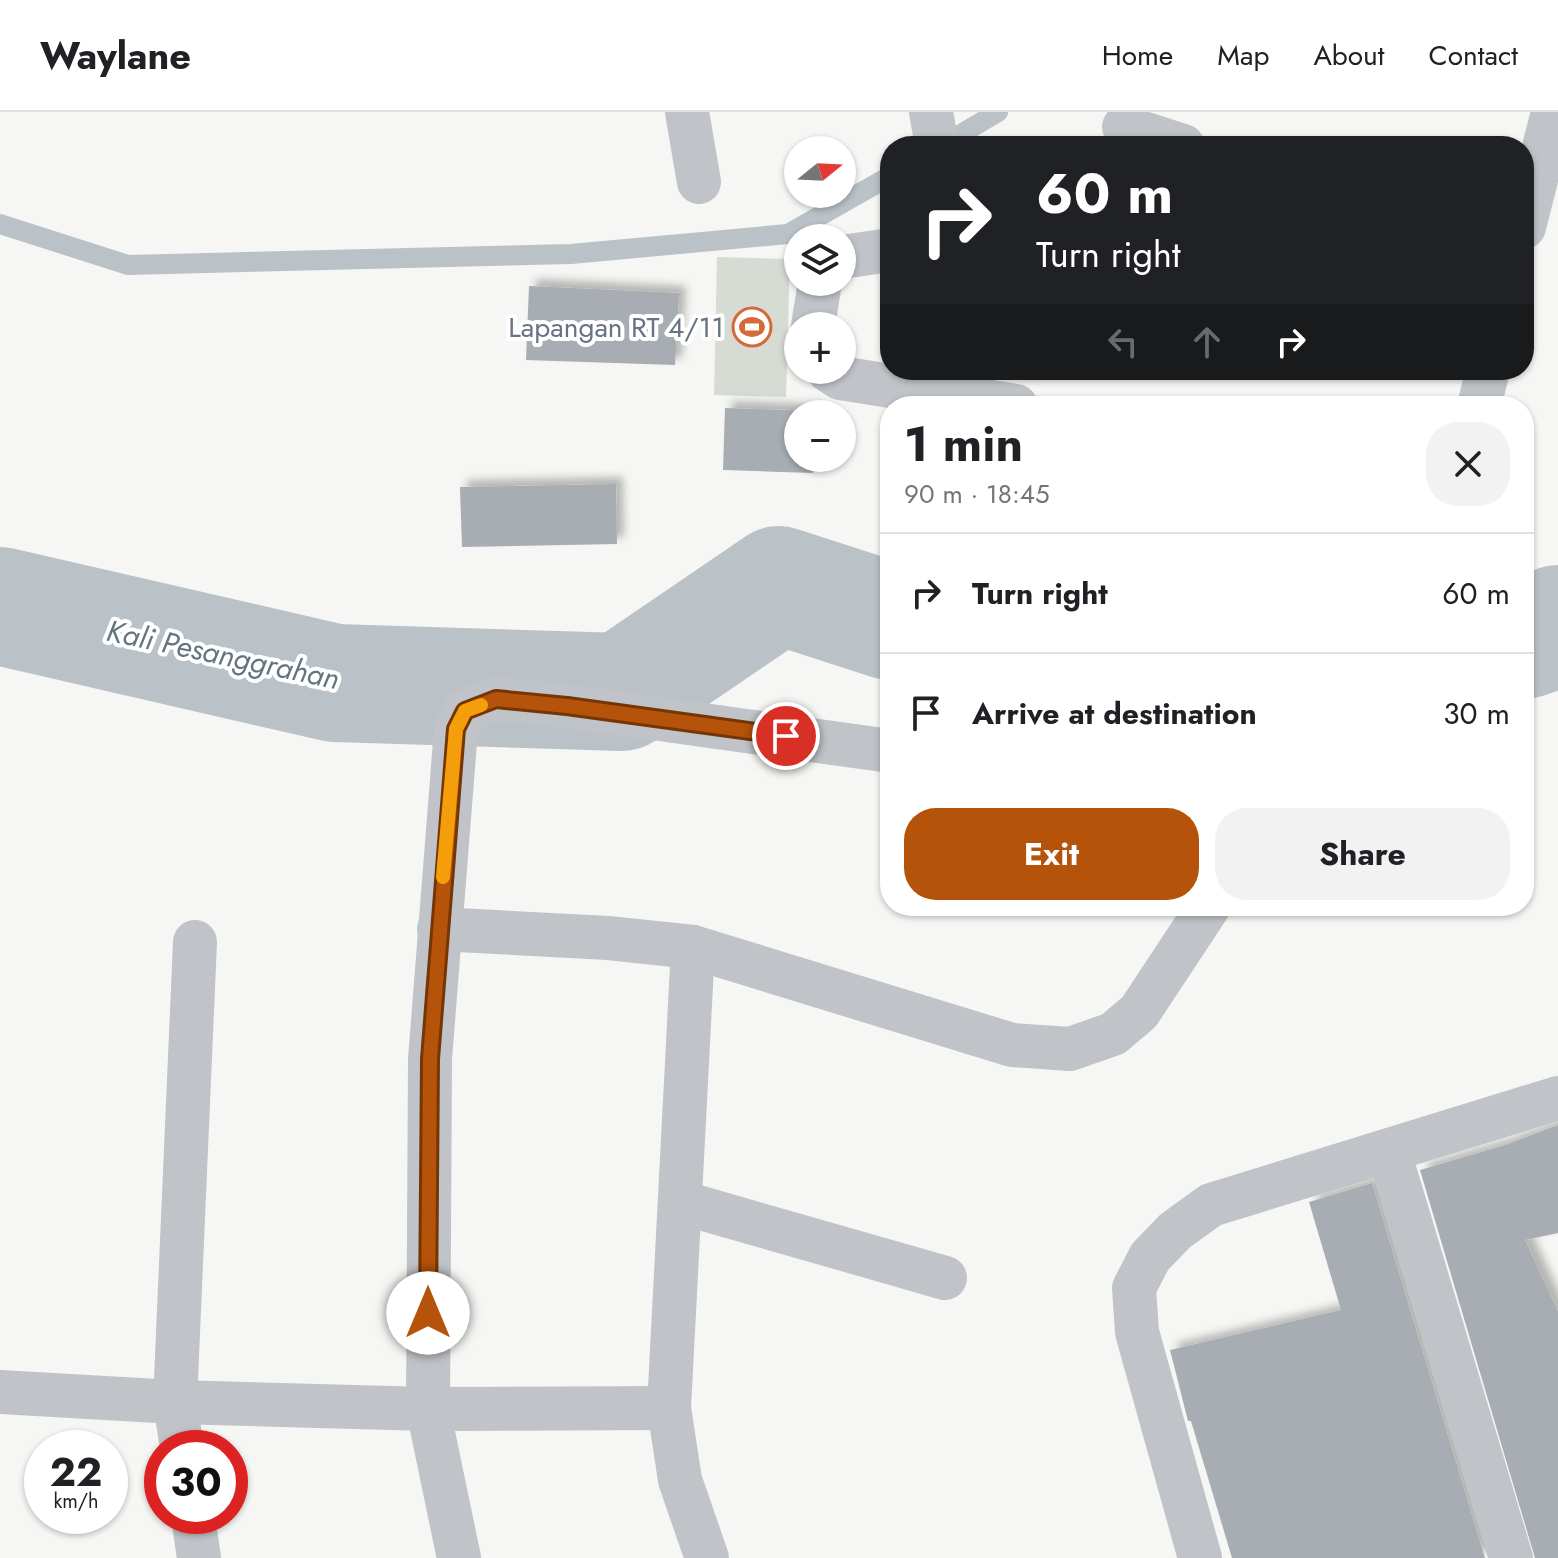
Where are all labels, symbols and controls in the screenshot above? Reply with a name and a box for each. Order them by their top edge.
text: Waylane [40,28,191,83]
text: Home [1102,35,1173,76]
text: Map [1217,35,1269,76]
text: About [1313,35,1385,76]
text: Contact [1429,35,1518,76]
north arrow [784,136,856,208]
map controls [784,136,856,472]
text: 60 m [1036,153,1173,234]
icon: right [904,168,1008,272]
button: layers [784,224,856,296]
text: Turn right [1036,228,1181,280]
sports icon: Lapangan RT 4/11 [731,306,773,348]
place label: Lapangan RT 4/11 [508,307,724,348]
button: + [784,312,856,384]
icon: left [1101,320,1145,364]
icon: ahead [1185,320,1229,364]
icon: right [1269,320,1313,364]
button: − [784,400,856,472]
text: 1 min [904,410,1023,479]
button: close [1426,422,1510,506]
text: 90 m · 18:45 [904,475,1050,513]
icon: right [904,571,948,615]
text: Turn right [972,572,1108,615]
text: 60 m [1442,572,1510,615]
water label: Kali Pesanggrahan [103,609,343,700]
icon: arrive [904,691,948,735]
text: Arrive at destination [972,692,1257,735]
text: 30 m [1443,692,1510,735]
pin [752,702,820,770]
icon: arrive [764,714,808,758]
button: Exit [904,808,1199,900]
button: Share [1215,808,1510,900]
position arrow [386,1271,470,1355]
speed limit sign: 30 [144,1430,248,1534]
text: 22 [50,1443,102,1501]
text: km/h [53,1487,99,1516]

